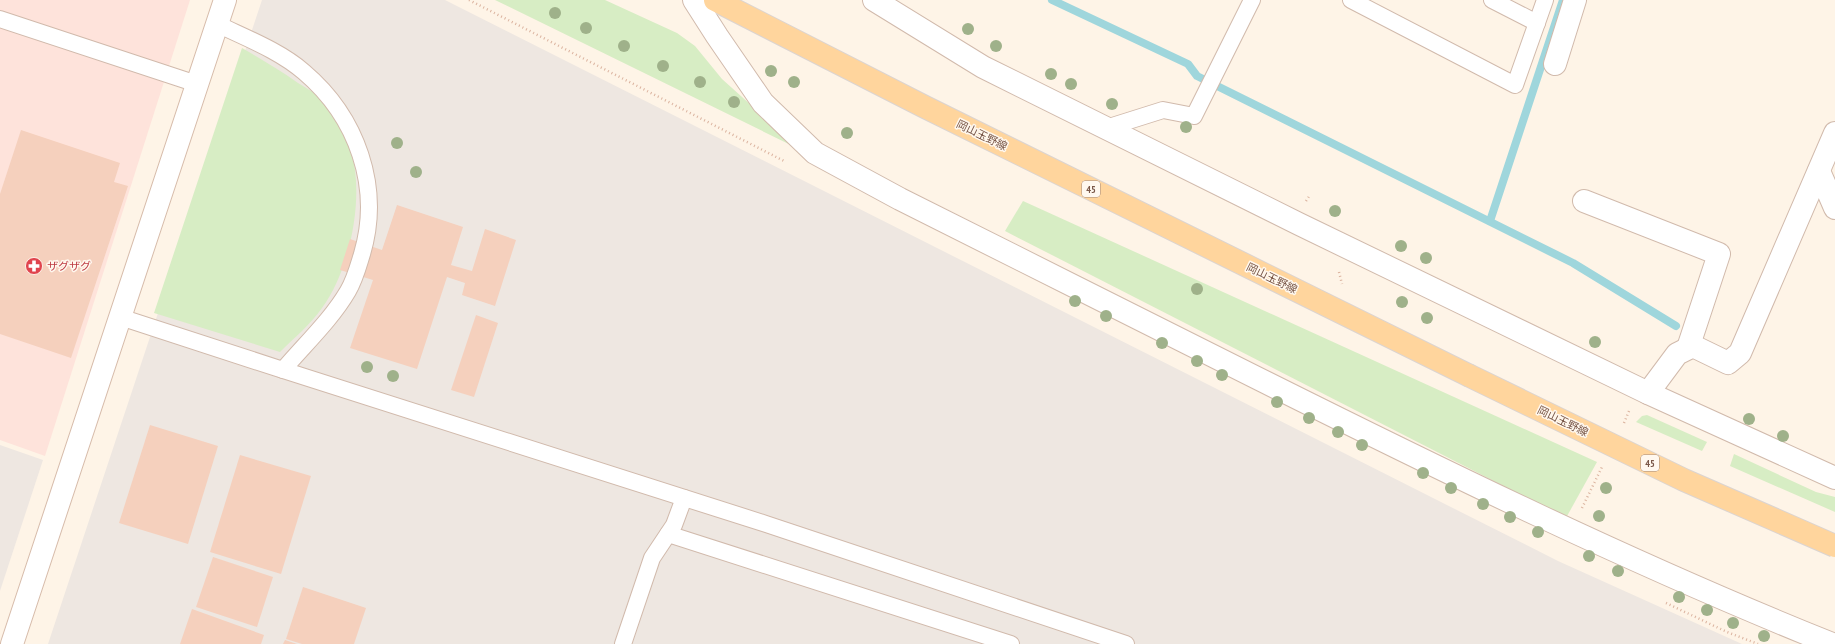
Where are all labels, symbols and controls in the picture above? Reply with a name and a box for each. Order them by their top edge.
street label: 岡山玉野線 [954,117,1010,153]
road number: 45 [1082,181,1100,197]
pharmacy icon: ザグザグ [24,256,44,276]
place label: ザグザグ [47,259,91,273]
street label: 岡山玉野線 [1244,260,1300,296]
street label: 岡山玉野線 [1535,403,1591,439]
road number: 45 [1641,455,1659,471]

